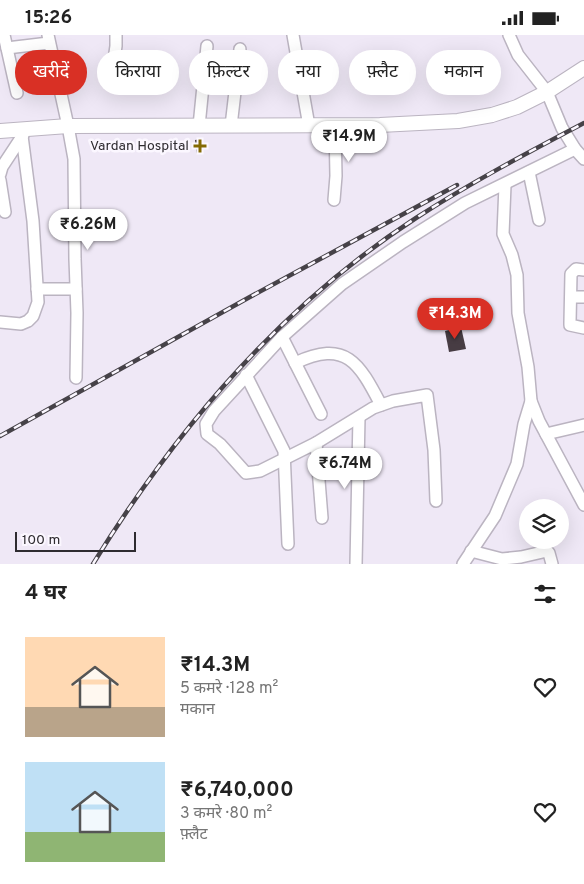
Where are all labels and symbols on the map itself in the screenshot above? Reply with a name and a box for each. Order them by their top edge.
pin: ₹14.9M [308,121,390,163]
place label: Vardan Hospital [90,138,189,155]
marker: Vardan Hospital [193,139,207,153]
pin: ₹6.26M [47,209,129,251]
pin: ₹14.3M [414,297,496,340]
pin: ₹6.74M [304,447,386,490]
scale bar [15,529,136,552]

